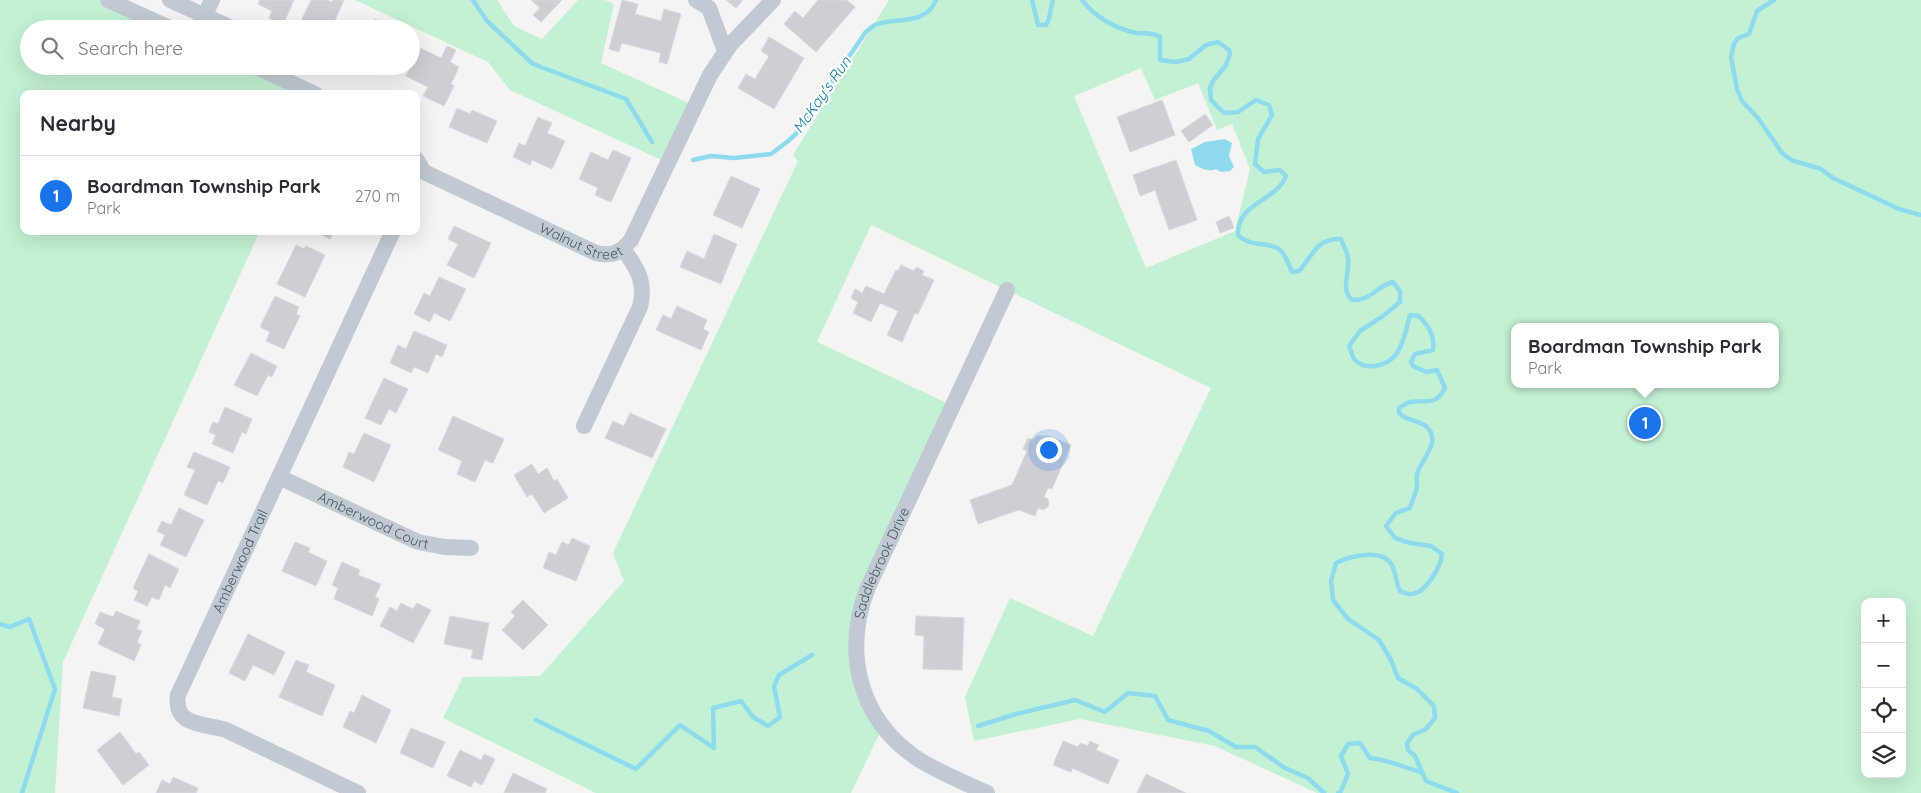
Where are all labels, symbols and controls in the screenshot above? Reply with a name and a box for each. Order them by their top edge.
search box [20,20,420,75]
icon: search [38,34,66,62]
text: Search here [78,36,183,60]
water label: McKay's Run [788,53,855,137]
text: Nearby [40,110,116,136]
text: Boardman Township Park [87,174,321,198]
text: 1 [53,186,59,206]
text: 270 m [355,186,400,206]
text: Park [87,198,121,218]
street label: Walnut Street [537,219,626,263]
popup [1511,323,1779,388]
text: Boardman Township Park [1528,334,1762,358]
text: Park [1528,358,1562,378]
pin: 1 [1629,404,1661,442]
your location [1036,437,1062,463]
street label: Amberwood Court [315,488,430,553]
street label: Saddlebrook Drive [850,504,913,620]
street label: Amberwood Trail [208,507,272,616]
map controls [1861,598,1906,778]
button: + [1861,598,1906,643]
button: − [1861,643,1906,688]
button: locate [1861,688,1906,733]
button: layers [1861,733,1906,778]

